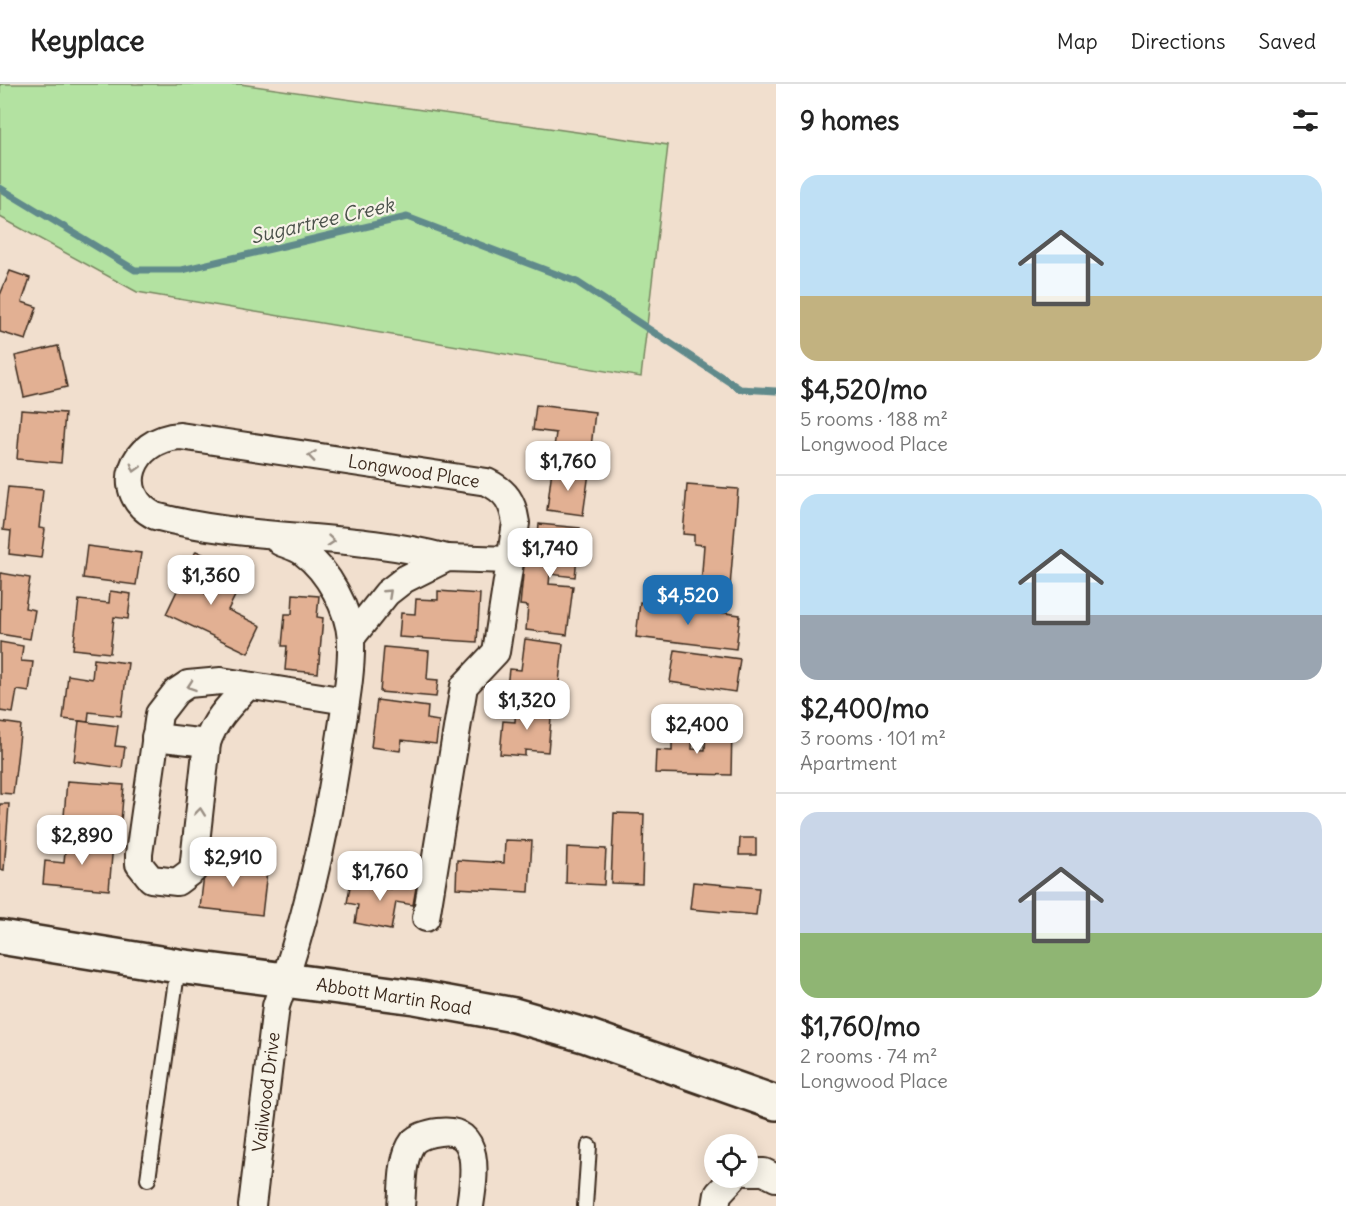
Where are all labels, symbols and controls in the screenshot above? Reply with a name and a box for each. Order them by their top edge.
text: Keyplace [30,23,145,59]
text: Map [1057,28,1098,55]
text: Directions [1131,28,1225,55]
text: Saved [1258,28,1316,55]
text: 9 homes [800,104,899,137]
icon: filters [1289,104,1322,137]
water label: Sugartree Creek [248,191,398,249]
icon: home [1007,214,1115,322]
text: $4,520/mo [800,373,927,406]
text: 5 rooms · 188 m² [800,406,948,431]
text: Longwood Place [800,431,948,456]
pin: $1,760 [519,441,617,492]
text: $1,760 [539,448,597,473]
street label: Longwood Place [347,449,481,493]
one-way arrow [308,450,317,462]
one-way arrow [129,463,142,473]
pin: $1,740 [501,528,599,579]
icon: home [1007,533,1115,641]
one-way arrow [326,534,335,547]
text: $1,740 [522,535,578,560]
pin: $1,360 [162,555,260,606]
text: $1,360 [182,562,240,587]
pin: $4,520 [639,575,737,626]
text: $4,520 [657,582,719,607]
one-way arrow [380,590,391,601]
one-way arrow [186,678,197,691]
pin: $1,320 [478,680,576,731]
text: $1,320 [498,687,556,712]
text: $2,400/mo [800,692,929,725]
pin: $2,400 [648,704,746,755]
text: $2,400 [665,711,729,736]
text: 3 rooms · 101 m² [800,725,946,750]
text: Apartment [800,750,897,775]
one-way arrow [193,807,206,816]
pin: $2,890 [33,815,131,866]
text: $2,890 [51,822,113,847]
pin: $2,910 [184,837,282,888]
text: $2,910 [204,844,262,869]
pin: $1,760 [331,851,429,902]
icon: home [1007,851,1115,959]
text: $1,760 [351,858,409,883]
street label: Abbott Martin Road [315,972,474,1020]
text: $1,760/mo [800,1010,920,1043]
street label: Vailwood Drive [247,1031,285,1153]
text: 2 rooms · 74 m² [800,1043,937,1068]
text: Longwood Place [800,1068,948,1093]
map controls [704,1134,758,1188]
button: locate [704,1134,758,1188]

